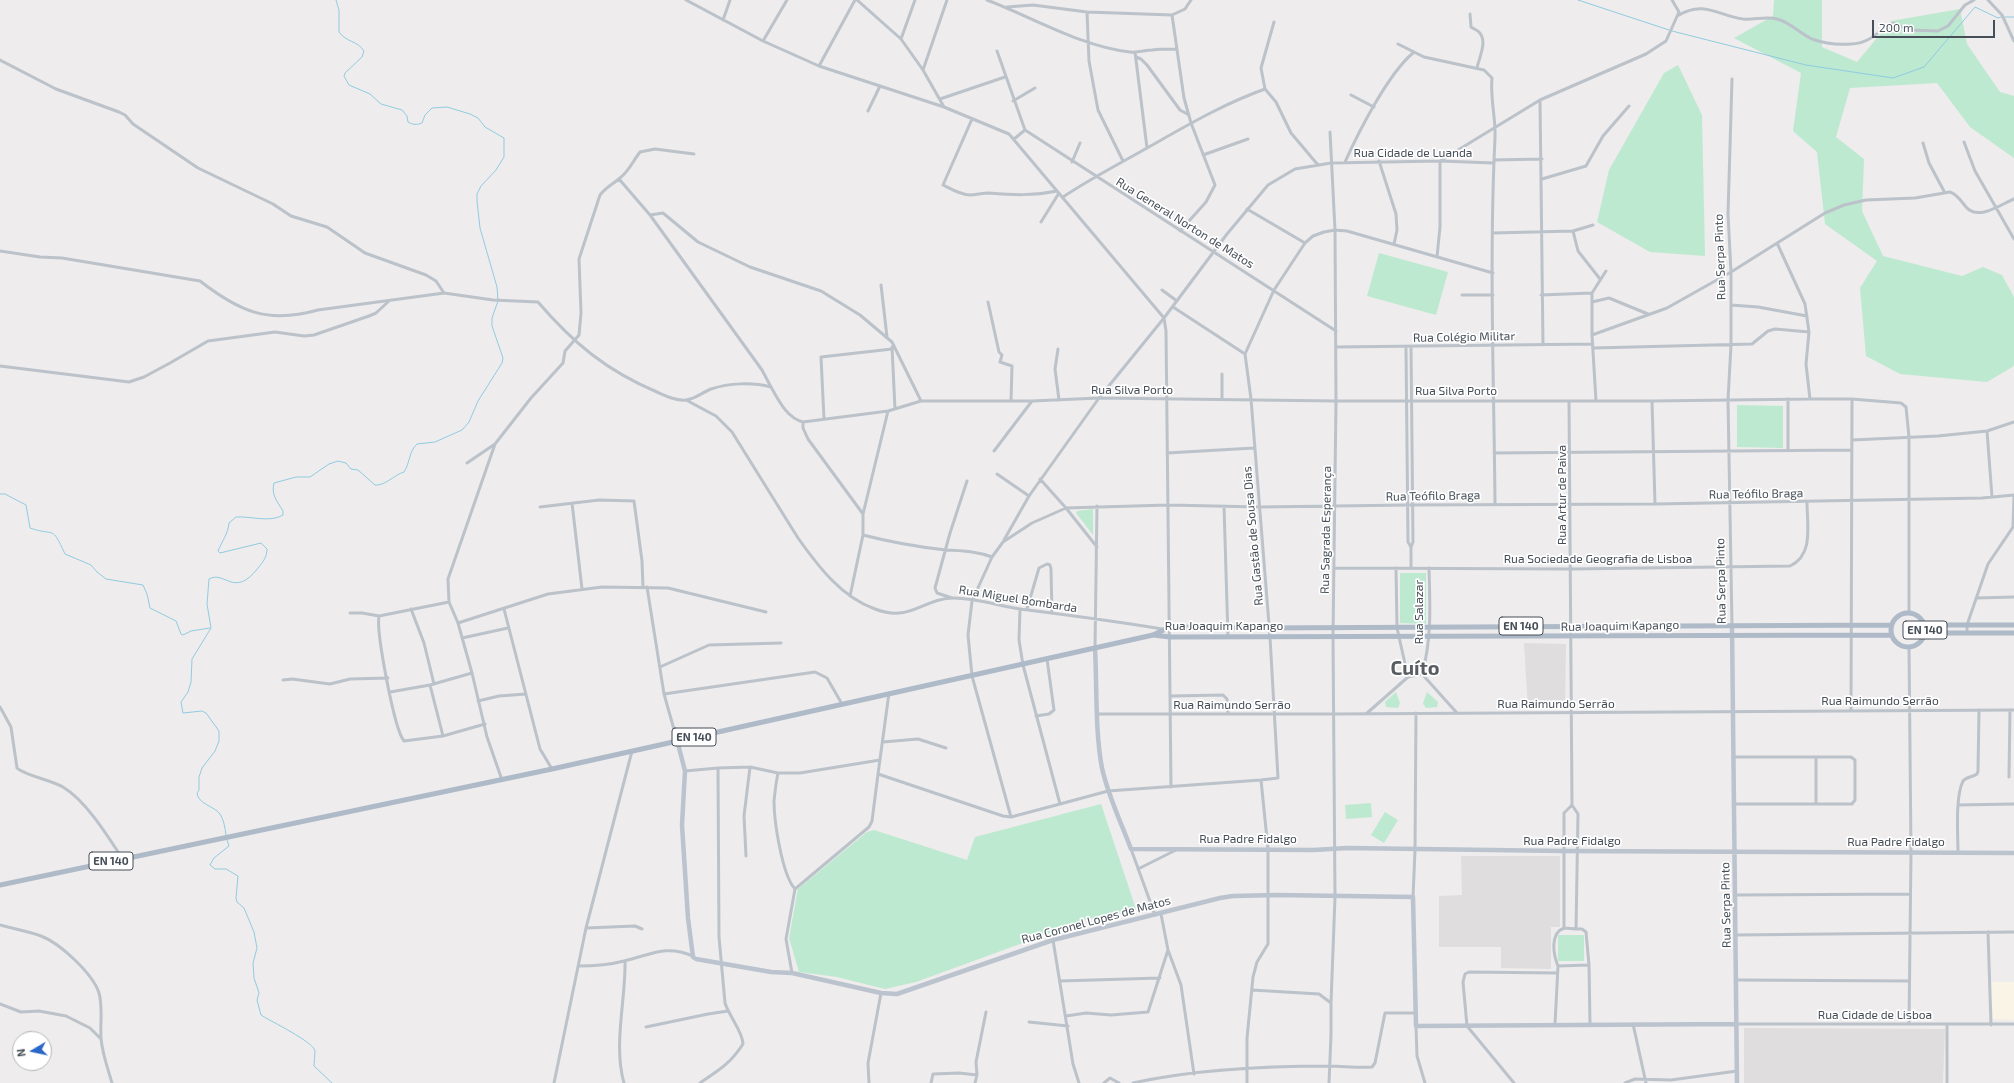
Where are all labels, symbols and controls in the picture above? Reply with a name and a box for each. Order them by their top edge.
scale bar [1874,12,1997,38]
text: 200 m [1879,20,1913,34]
street label: Rua Cidade de Luanda [1354,146,1472,160]
street label: Rua General Norton de Matos [1113,174,1257,272]
street label: Rua Serpa Pinto [1711,214,1729,300]
street label: Rua Colégio Militar [1413,329,1515,345]
street label: Rua Silva Porto [1091,383,1173,397]
street label: Rua Silva Porto [1415,384,1497,398]
street label: Rua Artur de Paiva [1555,445,1569,545]
street label: Rua Gastão de Sousa Dias [1240,466,1266,606]
street label: Rua Sagrada Esperança [1318,466,1334,594]
street label: Rua Teófilo Braga [1708,486,1804,502]
street label: Rua Teófilo Braga [1385,488,1481,504]
street label: Rua Serpa Pinto [1713,538,1729,624]
street label: Rua Sociedade Geografia de Lisboa [1504,552,1692,566]
street label: Rua Salazar [1412,580,1426,644]
street label: Rua Miguel Bombarda [958,583,1078,615]
road number: EN 140 [1499,617,1543,635]
street label: Rua Joaquim Kapango [1561,618,1679,634]
street label: Rua Joaquim Kapango [1165,619,1283,633]
road number: EN 140 [1903,621,1947,639]
district label: Cuíto [1390,656,1440,680]
street label: Rua Raimundo Serrão [1821,694,1939,708]
street label: Rua Raimundo Serrão [1497,697,1615,711]
street label: Rua Raimundo Serrão [1173,698,1291,712]
road number: EN 140 [672,728,716,746]
street label: Rua Padre Fidalgo [1199,832,1297,846]
street label: Rua Padre Fidalgo [1523,834,1621,848]
street label: Rua Padre Fidalgo [1847,835,1945,849]
road number: EN 140 [89,852,133,870]
street label: Rua Serpa Pinto [1718,862,1734,948]
street label: Rua Coronel Lopes de Matos [1020,893,1172,947]
street label: Rua Cidade de Lisboa [1818,1008,1932,1022]
north arrow [12,1031,52,1071]
text: N [14,1048,28,1058]

